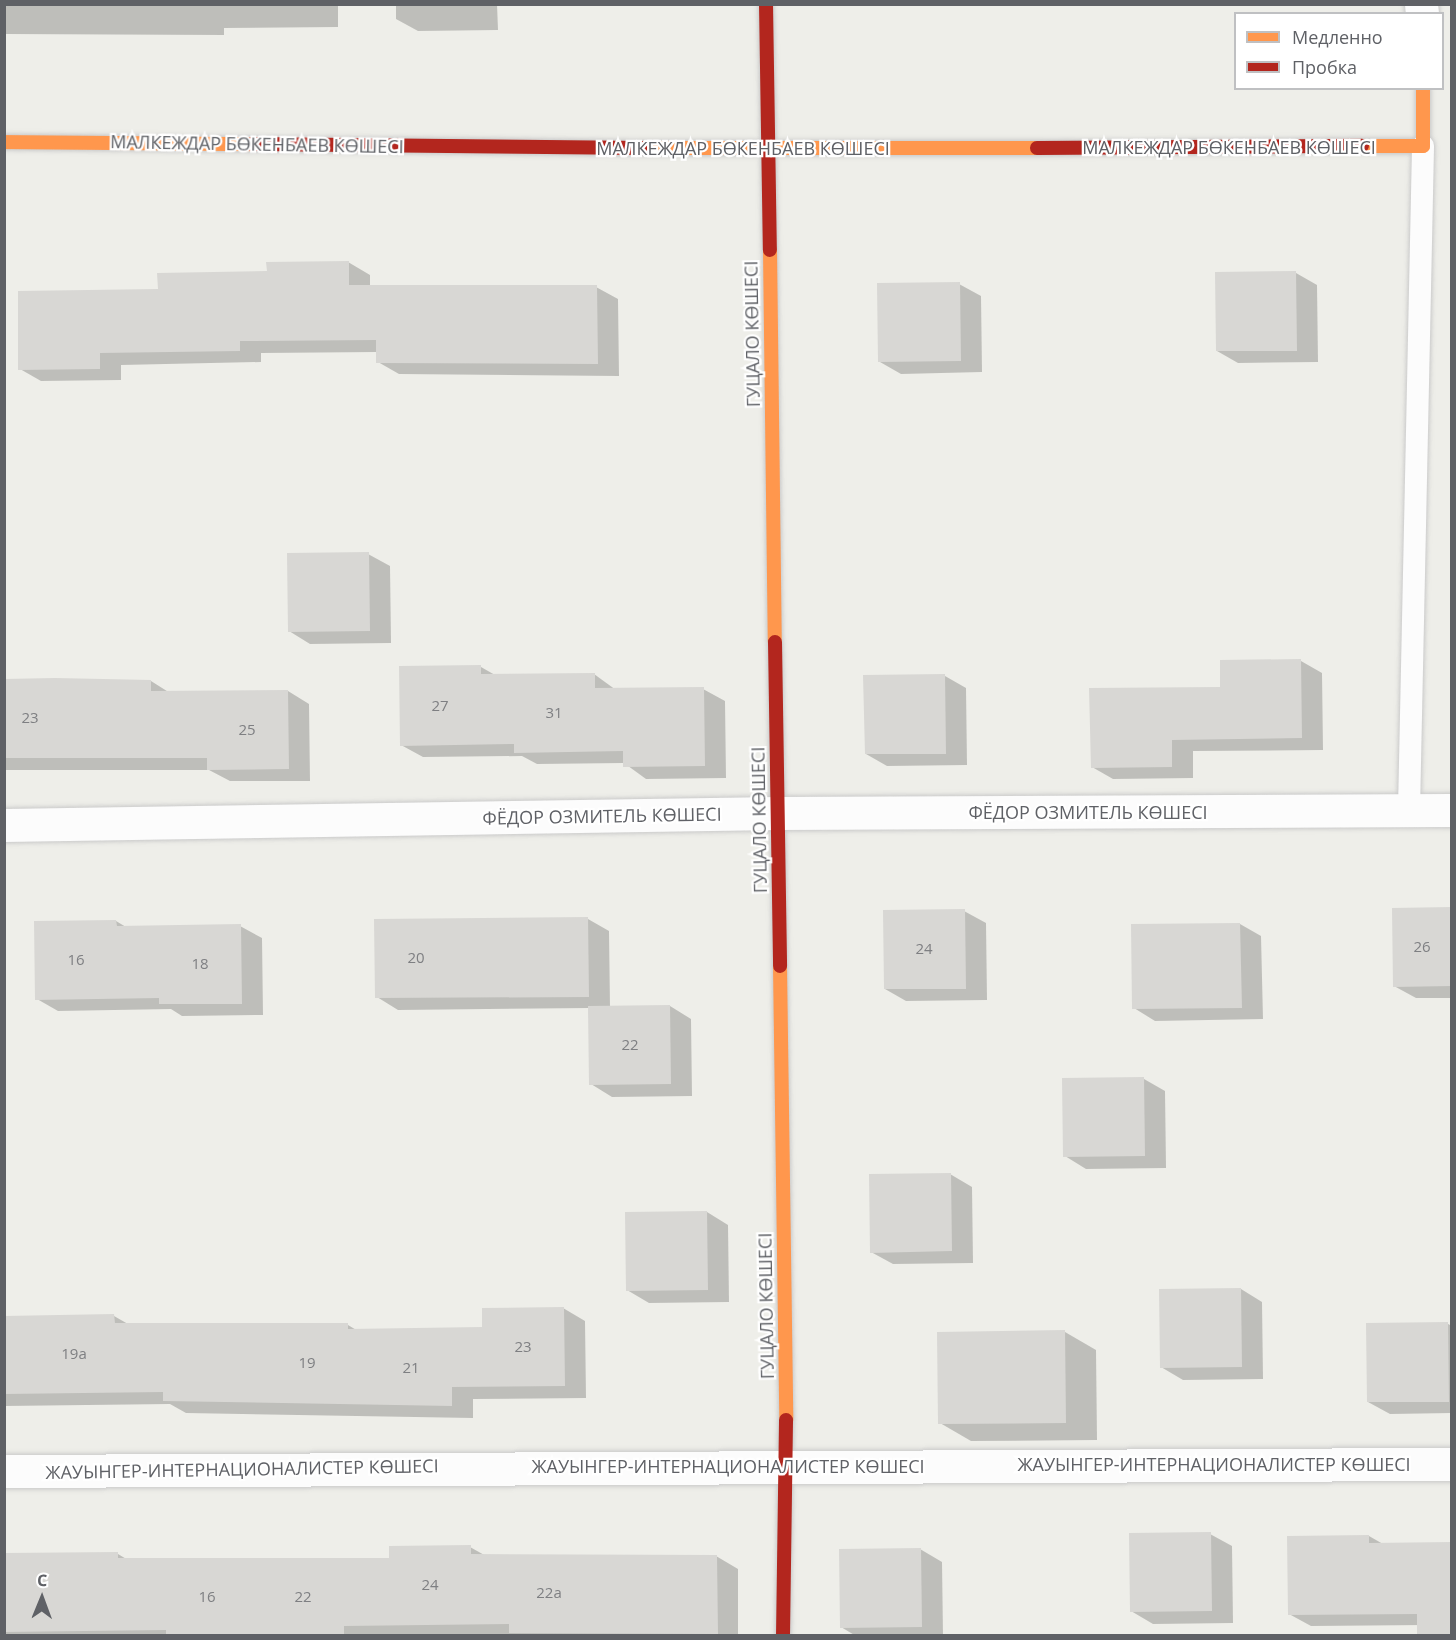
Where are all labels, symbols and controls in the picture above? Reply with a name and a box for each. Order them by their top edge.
legend [1234,12,1444,90]
text: Медленно [1292,25,1383,49]
text: Пробка [1292,55,1357,79]
street label: МАЛКЕЖДАР БӨКЕНБАЕВ КӨШЕСІ [110,131,404,157]
street label: МАЛКЕЖДАР БӨКЕНБАЕВ КӨШЕСІ [1082,136,1376,158]
street label: МАЛКЕЖДАР БӨКЕНБАЕВ КӨШЕСІ [596,137,890,159]
street label: ГУЦАЛО КӨШЕСІ [740,261,764,407]
house number: 27 [431,697,449,715]
house number: 31 [545,704,563,722]
house number: 23 [21,709,39,727]
house number: 25 [238,721,256,739]
street label: ГУЦАЛО КӨШЕСІ [747,747,771,893]
street label: ФЁДОР ОЗМИТЕЛЬ КӨШЕСІ [968,801,1208,823]
street label: ФЁДОР ОЗМИТЕЛЬ КӨШЕСІ [482,803,722,829]
house number: 26 [1413,938,1431,956]
house number: 24 [915,940,933,958]
house number: 20 [407,949,425,967]
house number: 16 [67,951,85,969]
house number: 18 [191,955,209,973]
house number: 22 [621,1036,639,1054]
street label: ГУЦАЛО КӨШЕСІ [754,1233,778,1379]
house number: 23 [514,1338,532,1356]
house number: 19а [61,1345,87,1363]
house number: 19 [298,1354,316,1372]
house number: 21 [402,1359,420,1377]
street label: ЖАУЫНГЕР-ИНТЕРНАЦИОНАЛИСТЕР КӨШЕСІ [1017,1453,1411,1475]
street label: ЖАУЫНГЕР-ИНТЕРНАЦИОНАЛИСТЕР КӨШЕСІ [45,1455,439,1483]
street label: ЖАУЫНГЕР-ИНТЕРНАЦИОНАЛИСТЕР КӨШЕСІ [531,1455,925,1477]
north arrow [12,1568,72,1628]
text: С [37,1569,48,1591]
house number: 24 [421,1576,439,1594]
house number: 22а [536,1584,562,1602]
house number: 16 [198,1588,216,1606]
house number: 22 [294,1588,312,1606]

